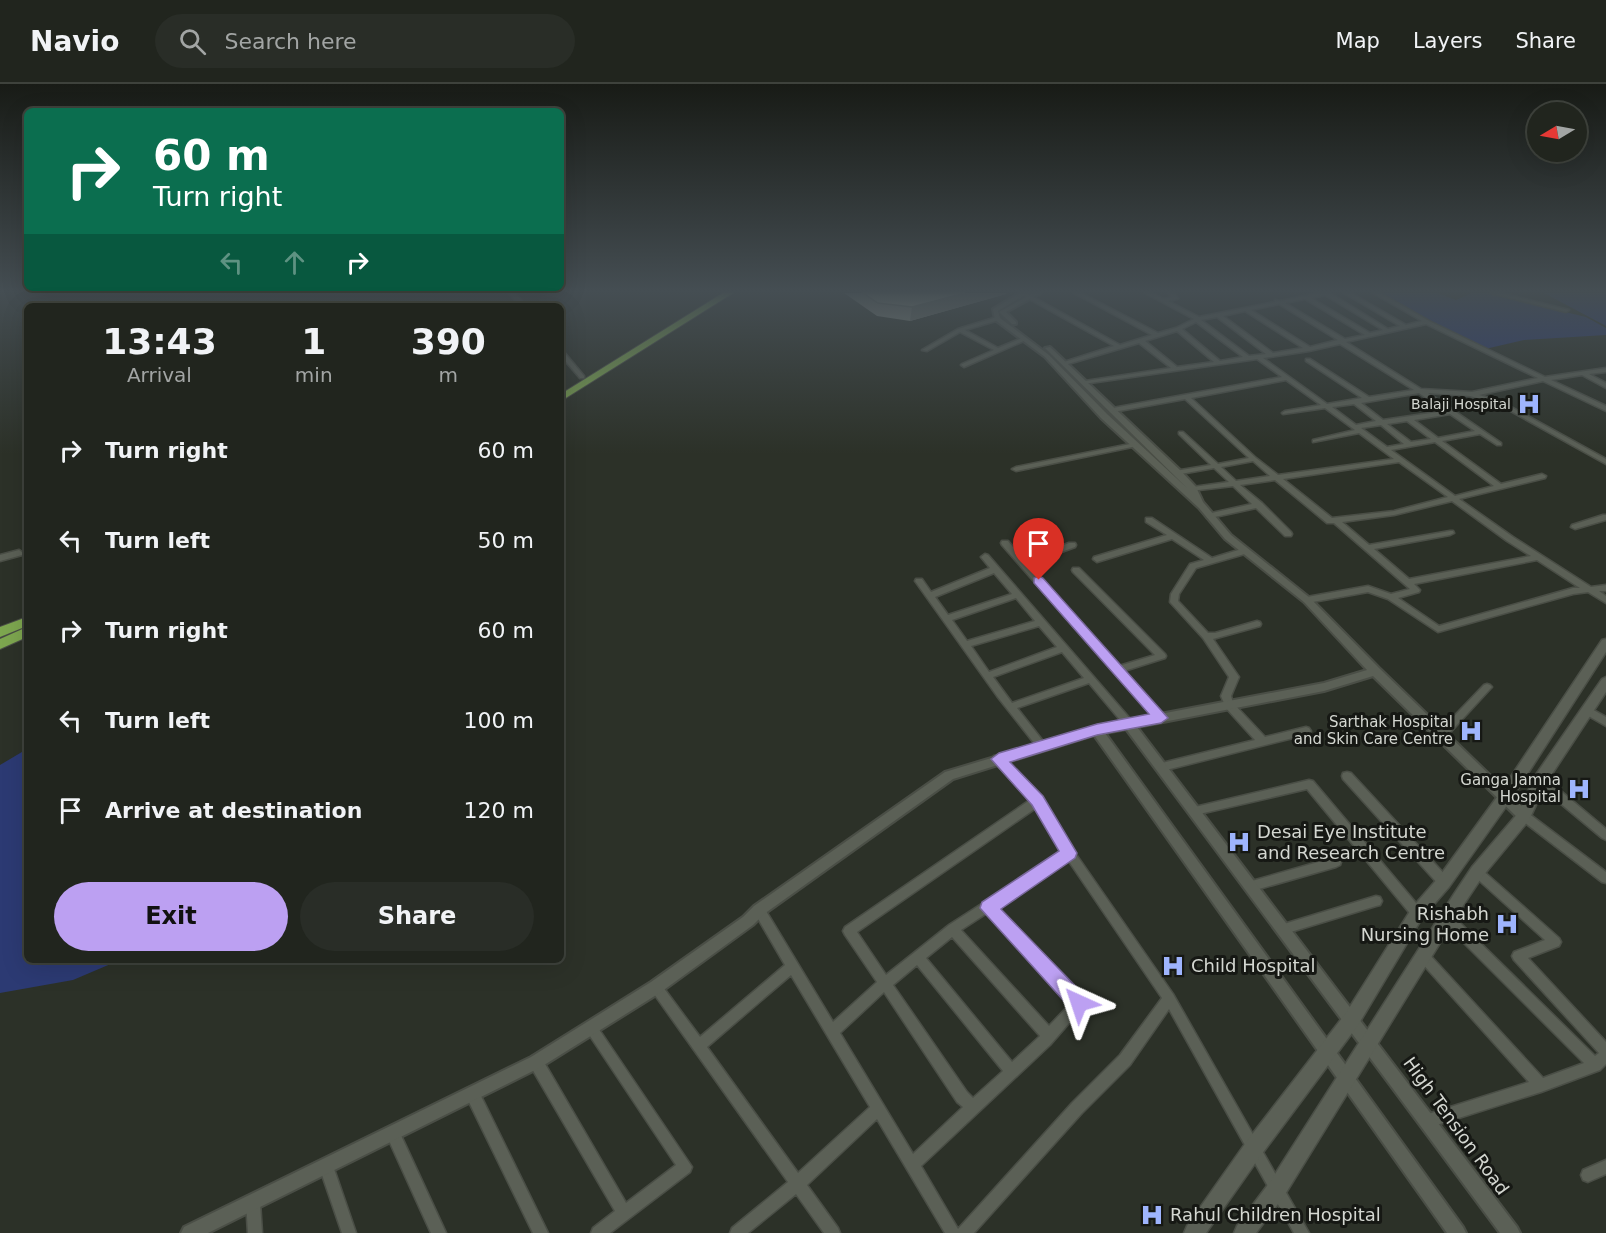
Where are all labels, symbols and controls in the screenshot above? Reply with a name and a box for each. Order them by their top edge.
search box [155,14,575,68]
text: Navio [30,25,119,58]
icon: search [176,25,209,58]
text: Search here [224,29,357,54]
text: Map [1336,29,1380,53]
text: Layers [1413,29,1482,53]
text: Share [1515,29,1576,53]
north arrow [1527,102,1587,162]
map controls [1527,102,1587,162]
text: 60 m [153,131,270,180]
icon: right [54,132,132,210]
text: Turn right [153,181,282,212]
icon: left [215,246,248,279]
icon: ahead [278,246,311,279]
icon: right [341,246,374,279]
text: 13:43 [102,321,217,362]
text: 1 [301,321,326,362]
text: 390 [411,321,486,362]
text: Arrival [127,363,192,387]
text: min [295,363,333,387]
text: m [439,363,458,387]
hospital icon: Balaji Hospital [1516,391,1542,417]
place label: Balaji Hospital [1411,396,1511,412]
icon: right [54,434,87,467]
text: Turn right [105,438,228,463]
text: 60 m [478,438,534,463]
pin [1013,518,1064,580]
icon: left [54,524,87,557]
icon: arrive [1022,527,1055,560]
text: Turn left [105,528,210,553]
text: 50 m [478,528,534,553]
icon: right [54,614,87,647]
text: Turn right [105,618,228,643]
text: 60 m [478,618,534,643]
icon: left [54,704,87,737]
text: Turn left [105,708,210,733]
text: 100 m [464,708,534,733]
place label: Sarthak Hospital and Skin Care Centre [1294,713,1453,748]
hospital icon: Sarthak Hospital and Skin Care Centre [1458,718,1484,744]
place label: Ganga Jamna Hospital [1460,771,1561,806]
hospital icon: Ganga Jamna Hospital [1566,776,1592,802]
icon: arrive [54,794,87,827]
text: Arrive at destination [105,798,362,823]
text: 120 m [464,798,534,823]
place label: Desai Eye Institute and Research Centre [1257,821,1445,863]
hospital icon: Desai Eye Institute and Research Centre [1226,829,1252,855]
button: Exit [54,882,288,951]
button: Share [300,882,534,951]
place label: Rishabh Nursing Home [1361,903,1489,945]
hospital icon: Rishabh Nursing Home [1494,911,1520,937]
hospital icon: Child Hospital [1160,953,1186,979]
place label: Child Hospital [1191,955,1316,976]
position arrow [1047,971,1111,1035]
street label: High Tension Road [1399,1053,1513,1199]
hospital icon: Rahul Children Hospital [1139,1202,1165,1228]
place label: Rahul Children Hospital [1170,1204,1381,1225]

